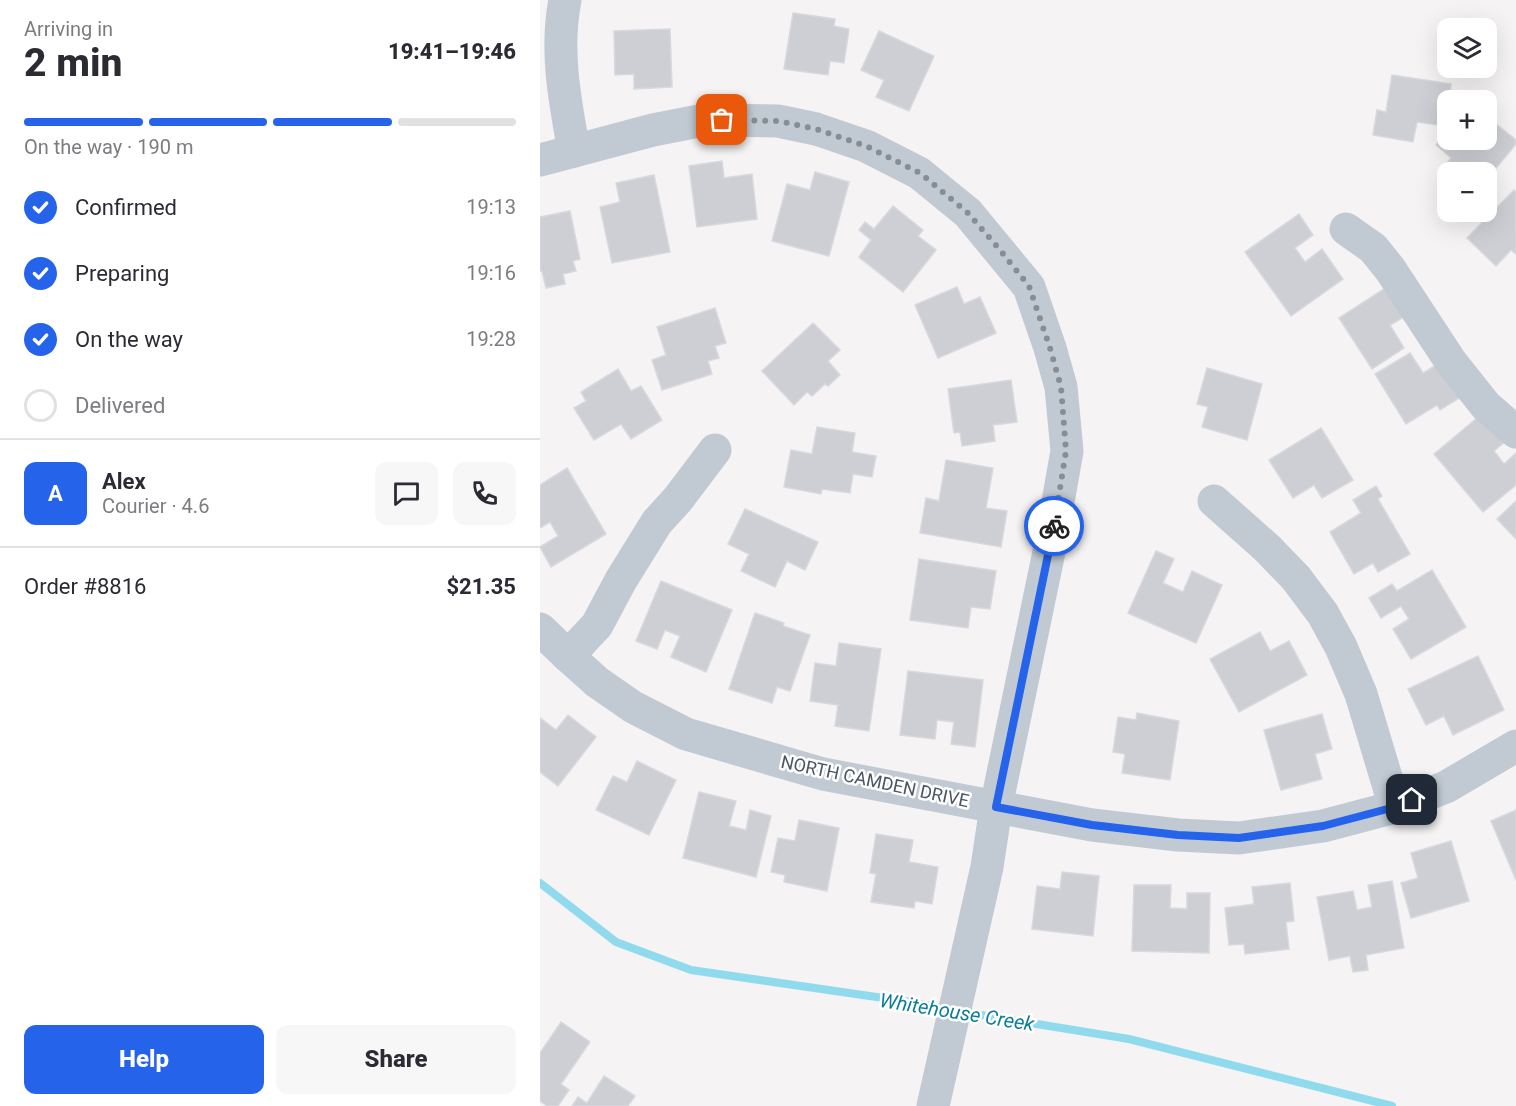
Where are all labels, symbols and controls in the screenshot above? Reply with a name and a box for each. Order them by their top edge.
text: Arriving in [24,17,113,41]
map controls [1437,18,1497,222]
button: layers [1437,18,1497,78]
text: 19:41–19:46 [388,39,516,64]
text: 2 min [24,40,122,86]
button: + [1437,90,1497,150]
pin [696,94,747,145]
icon: bag [705,103,738,136]
text: On the way · 190 m [24,135,193,159]
button: − [1437,162,1497,222]
icon: check [24,191,57,224]
text: Confirmed [75,195,177,220]
text: 19:13 [466,195,516,219]
icon: check [24,257,57,290]
text: Preparing [75,261,169,286]
text: 19:16 [466,261,516,285]
icon: check [24,323,57,356]
text: On the way [75,327,183,352]
text: 19:28 [466,327,516,351]
text: Delivered [75,393,165,418]
button: chat [375,462,438,525]
button: phone [453,462,516,525]
text: Alex [102,469,146,494]
text: A [48,481,63,506]
text: Courier · 4.6 [102,494,209,518]
courier [1024,496,1084,556]
icon: bike [1038,510,1071,543]
text: Order #8816 [24,574,146,599]
text: $21.35 [447,574,516,599]
street label: NORTH CAMDEN DRIVE [779,751,971,811]
pin [1386,774,1437,825]
icon: home [1395,783,1428,816]
water label: Whitehouse Creek [878,988,1037,1036]
button: Help [24,1025,264,1094]
button: Share [276,1025,516,1094]

